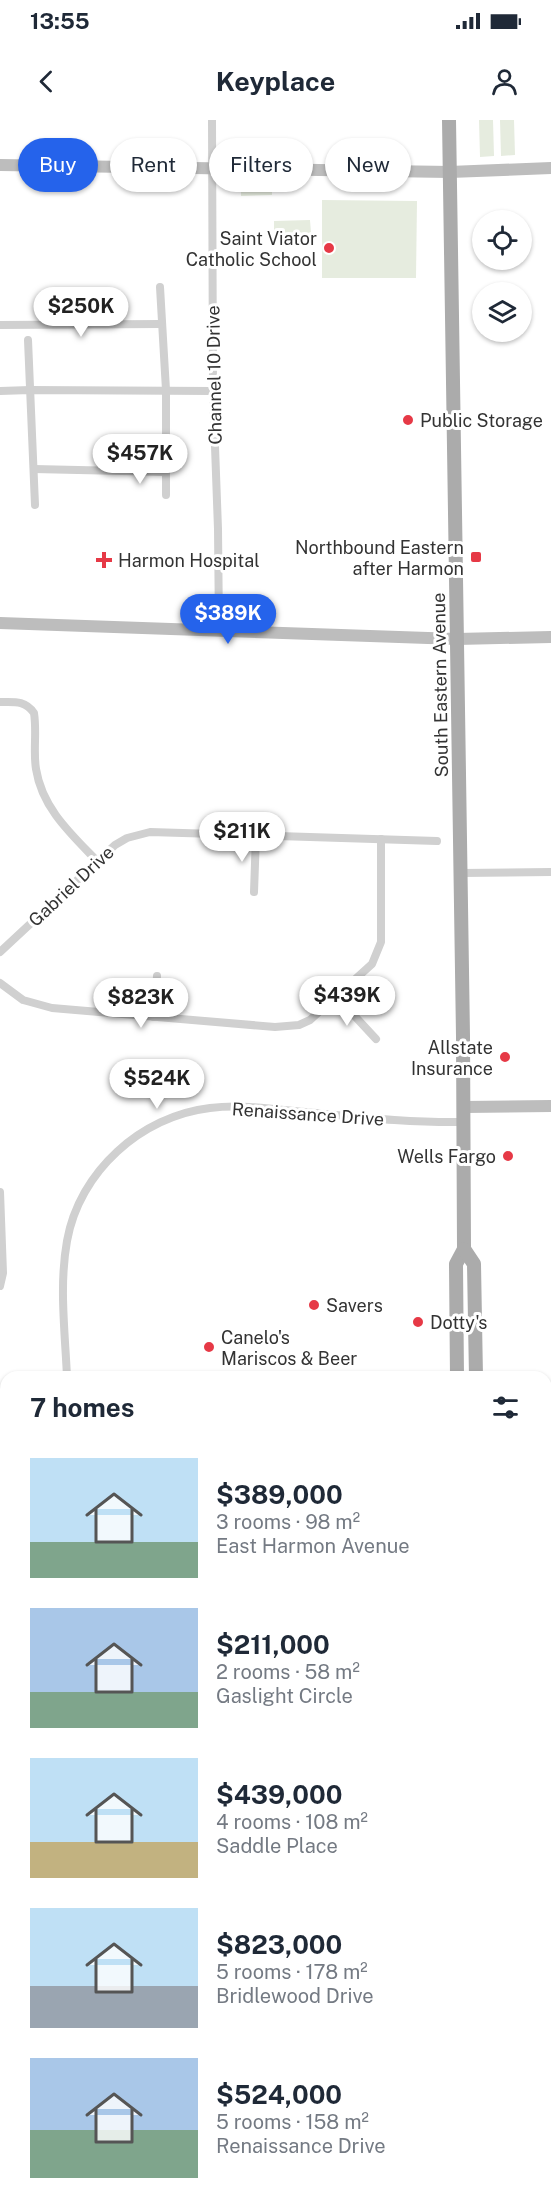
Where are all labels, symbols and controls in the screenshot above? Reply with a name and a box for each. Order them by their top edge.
text: 13:55 [30,8,90,34]
icon: back [30,65,63,98]
text: Keyplace [216,65,335,97]
icon: person [488,65,521,98]
chip: Buy [18,138,98,192]
chip: Rent [110,138,197,192]
chip: Filters [209,138,313,192]
chip: New [325,138,411,192]
map controls [472,210,532,342]
button: locate [472,210,532,270]
place label: Saint Viator Catholic School [186,228,317,270]
marker: Saint Viator Catholic School [322,241,336,255]
button: layers [472,282,532,342]
pin: $250K [39,287,123,338]
text: $250K [47,294,115,318]
street label: Channel 10 Drive [202,305,226,445]
place label: Public Storage [420,410,543,431]
marker: Public Storage [401,413,415,427]
pin: $457K [98,434,182,485]
text: $457K [107,441,173,465]
place label: Northbound Eastern after Harmon [295,537,464,579]
place label: Harmon Hospital [118,550,260,571]
marker: Northbound Eastern after Harmon [469,550,483,564]
marker: Harmon Hospital [95,551,113,569]
street label: South Eastern Avenue [428,592,452,778]
pin: $389K [186,594,270,645]
text: $389K [194,601,262,625]
pin: $211K [200,812,284,863]
text: $211K [213,819,271,843]
street label: Gabriel Drive [24,841,118,931]
pin: $439K [305,976,389,1027]
pin: $823K [99,978,183,1029]
text: $439K [313,983,381,1007]
text: $823K [107,985,175,1009]
place label: Allstate Insurance [411,1037,493,1079]
marker: Allstate Insurance [498,1050,512,1064]
pin: $524K [115,1059,199,1110]
text: $524K [123,1066,191,1090]
street label: Renaissance Drive [231,1098,385,1130]
place label: Wells Fargo [397,1146,496,1167]
marker: Wells Fargo [501,1149,515,1163]
place label: Savers [326,1295,383,1316]
marker: Savers [307,1298,321,1312]
place label: Dotty's [430,1312,487,1333]
marker: Dotty's [411,1315,425,1329]
place label: Canelo's Mariscos & Beer [221,1327,357,1369]
marker: Canelo's Mariscos & Beer [202,1340,216,1354]
icon: filters [489,1391,522,1424]
text: 7 homes [30,1392,134,1423]
text: $389,000 [216,1479,343,1510]
icon: home [78,1482,150,1554]
text: 3 rooms · 98 m² [216,1510,360,1534]
text: East Harmon Avenue [216,1534,410,1558]
text: $211,000 [216,1629,330,1660]
icon: home [78,1632,150,1704]
text: 2 rooms · 58 m² [216,1660,360,1684]
text: Gaslight Circle [216,1684,353,1708]
text: $439,000 [216,1779,342,1810]
icon: home [78,1782,150,1854]
text: 4 rooms · 108 m² [216,1810,368,1834]
text: Saddle Place [216,1834,338,1858]
text: $823,000 [216,1929,342,1960]
icon: home [78,1932,150,2004]
text: 5 rooms · 178 m² [216,1960,368,1984]
text: Bridlewood Drive [216,1984,374,2008]
text: $524,000 [216,2079,342,2110]
icon: home [78,2082,150,2154]
text: 5 rooms · 158 m² [216,2110,369,2134]
text: Renaissance Drive [216,2134,386,2158]

